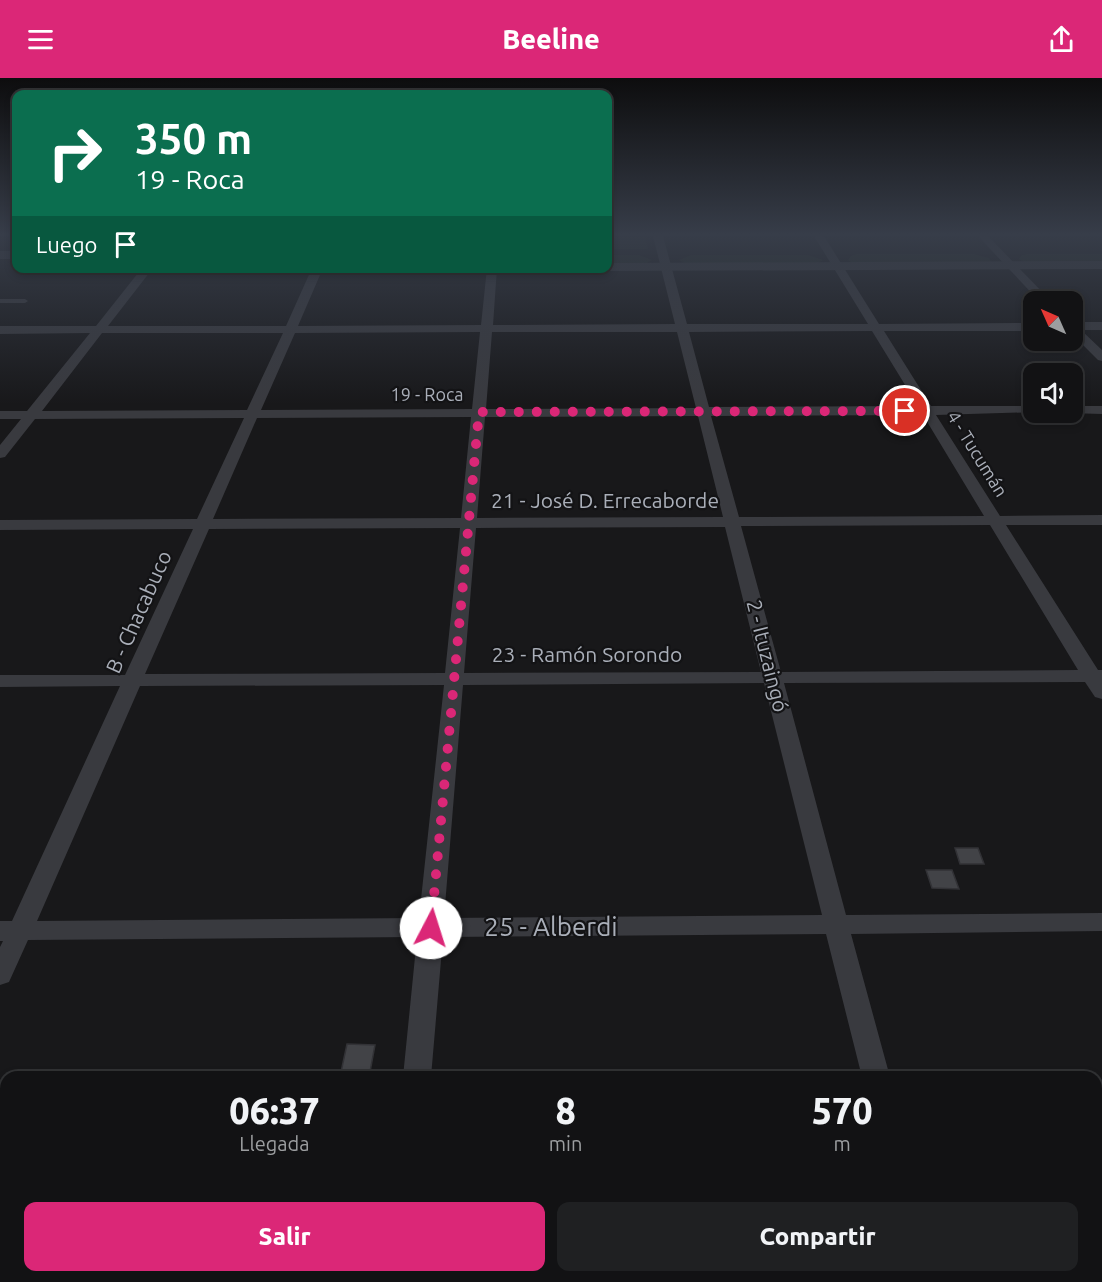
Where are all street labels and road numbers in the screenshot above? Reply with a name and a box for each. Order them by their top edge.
street label: 19 - Roca [390,384,464,404]
street label: 4 - Tucumán [944,407,1012,500]
street label: 21 - José D. Errecaborde [491,488,719,512]
street label: B - Chacabuco [100,547,176,677]
street label: 2 - Ituzaingó [742,597,794,714]
street label: 23 - Ramón Sorondo [492,642,682,666]
street label: 25 - Alberdi [484,912,618,941]

